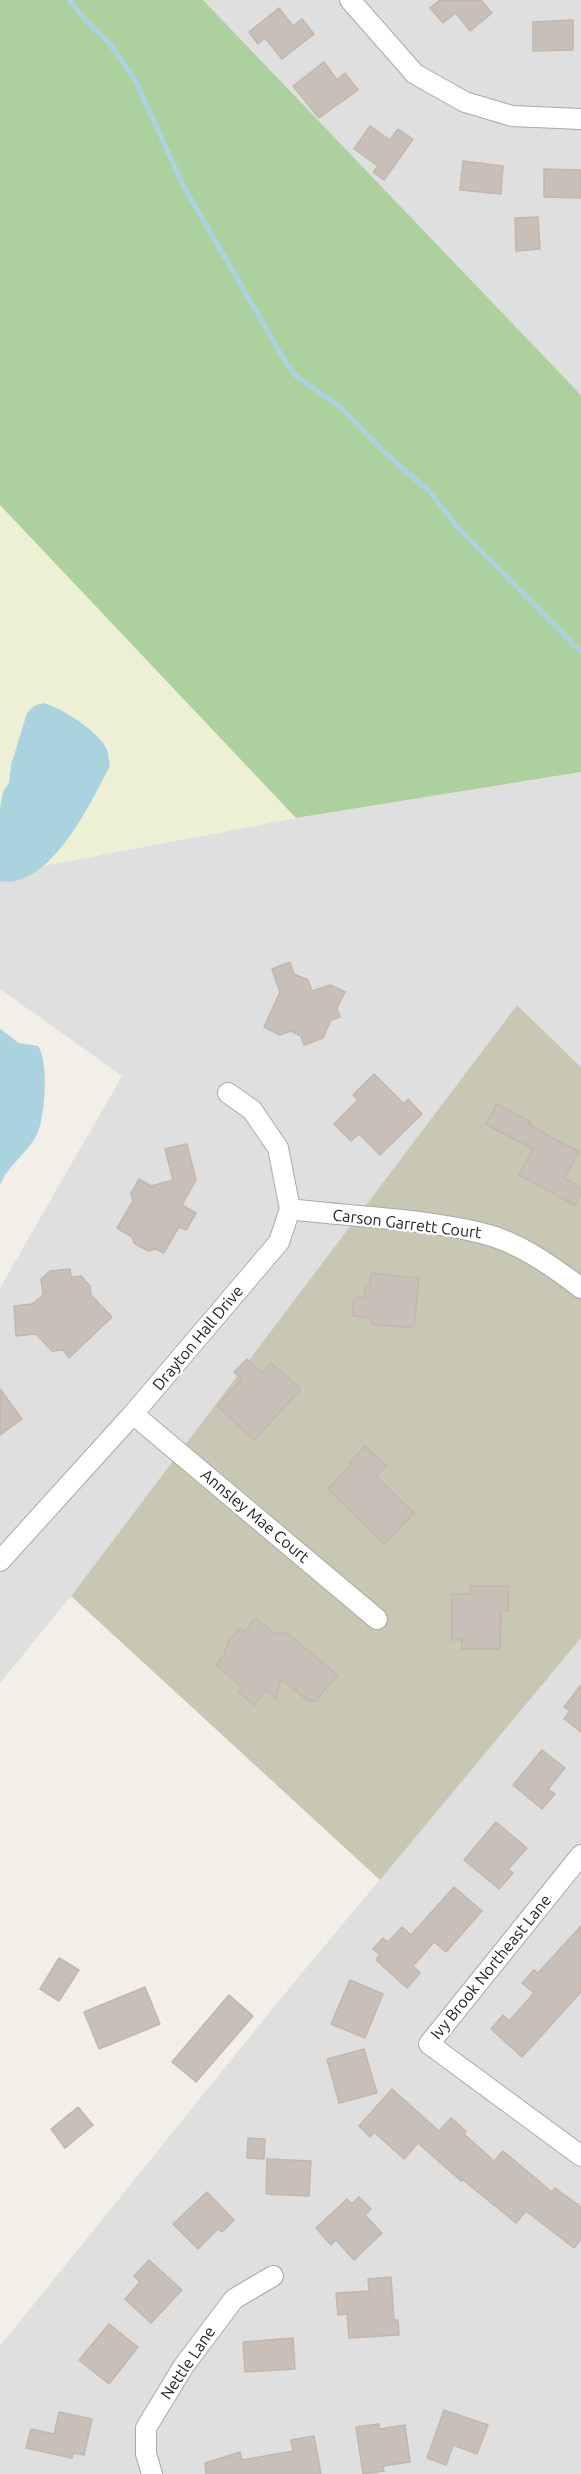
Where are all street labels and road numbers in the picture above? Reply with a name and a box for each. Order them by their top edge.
street label: Carson Garrett Court [331,1205,483,1243]
street label: Drayton Hall Drive [149,1282,247,1394]
street label: Annsley Mae Court [197,1465,313,1567]
street label: Ivy Brook Northeast Lane [427,1891,555,2043]
street label: Nettle Lane [157,2323,219,2403]

